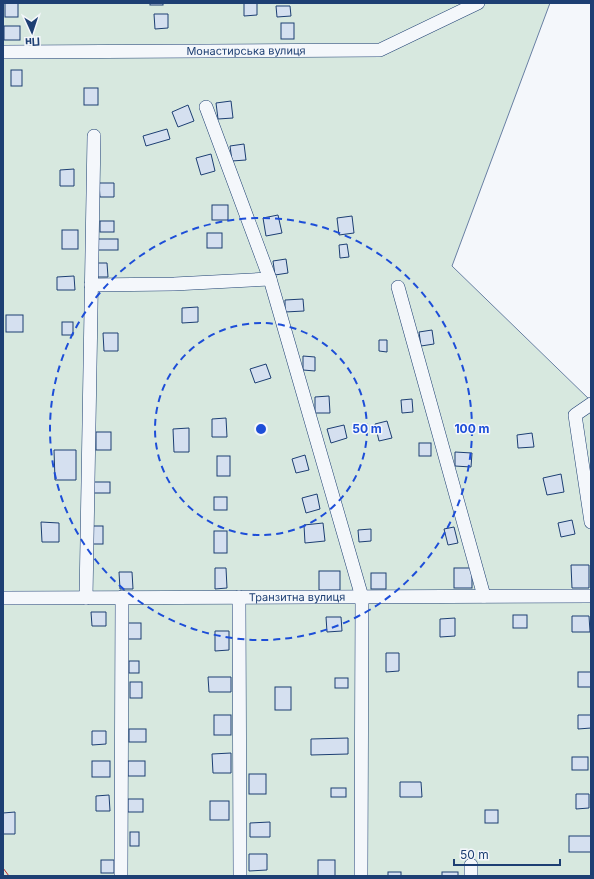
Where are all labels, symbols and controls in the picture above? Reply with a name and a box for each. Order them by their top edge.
north arrow [12,12,52,52]
text: Пн [24,35,40,49]
street label: Монастирська вулиця [186,43,306,58]
text: 50 m [352,421,382,436]
text: 100 m [454,421,490,436]
centre of rings [254,422,268,436]
street label: Транзитна вулиця [249,590,345,604]
scale bar [454,841,560,867]
text: 50 m [460,847,489,862]

